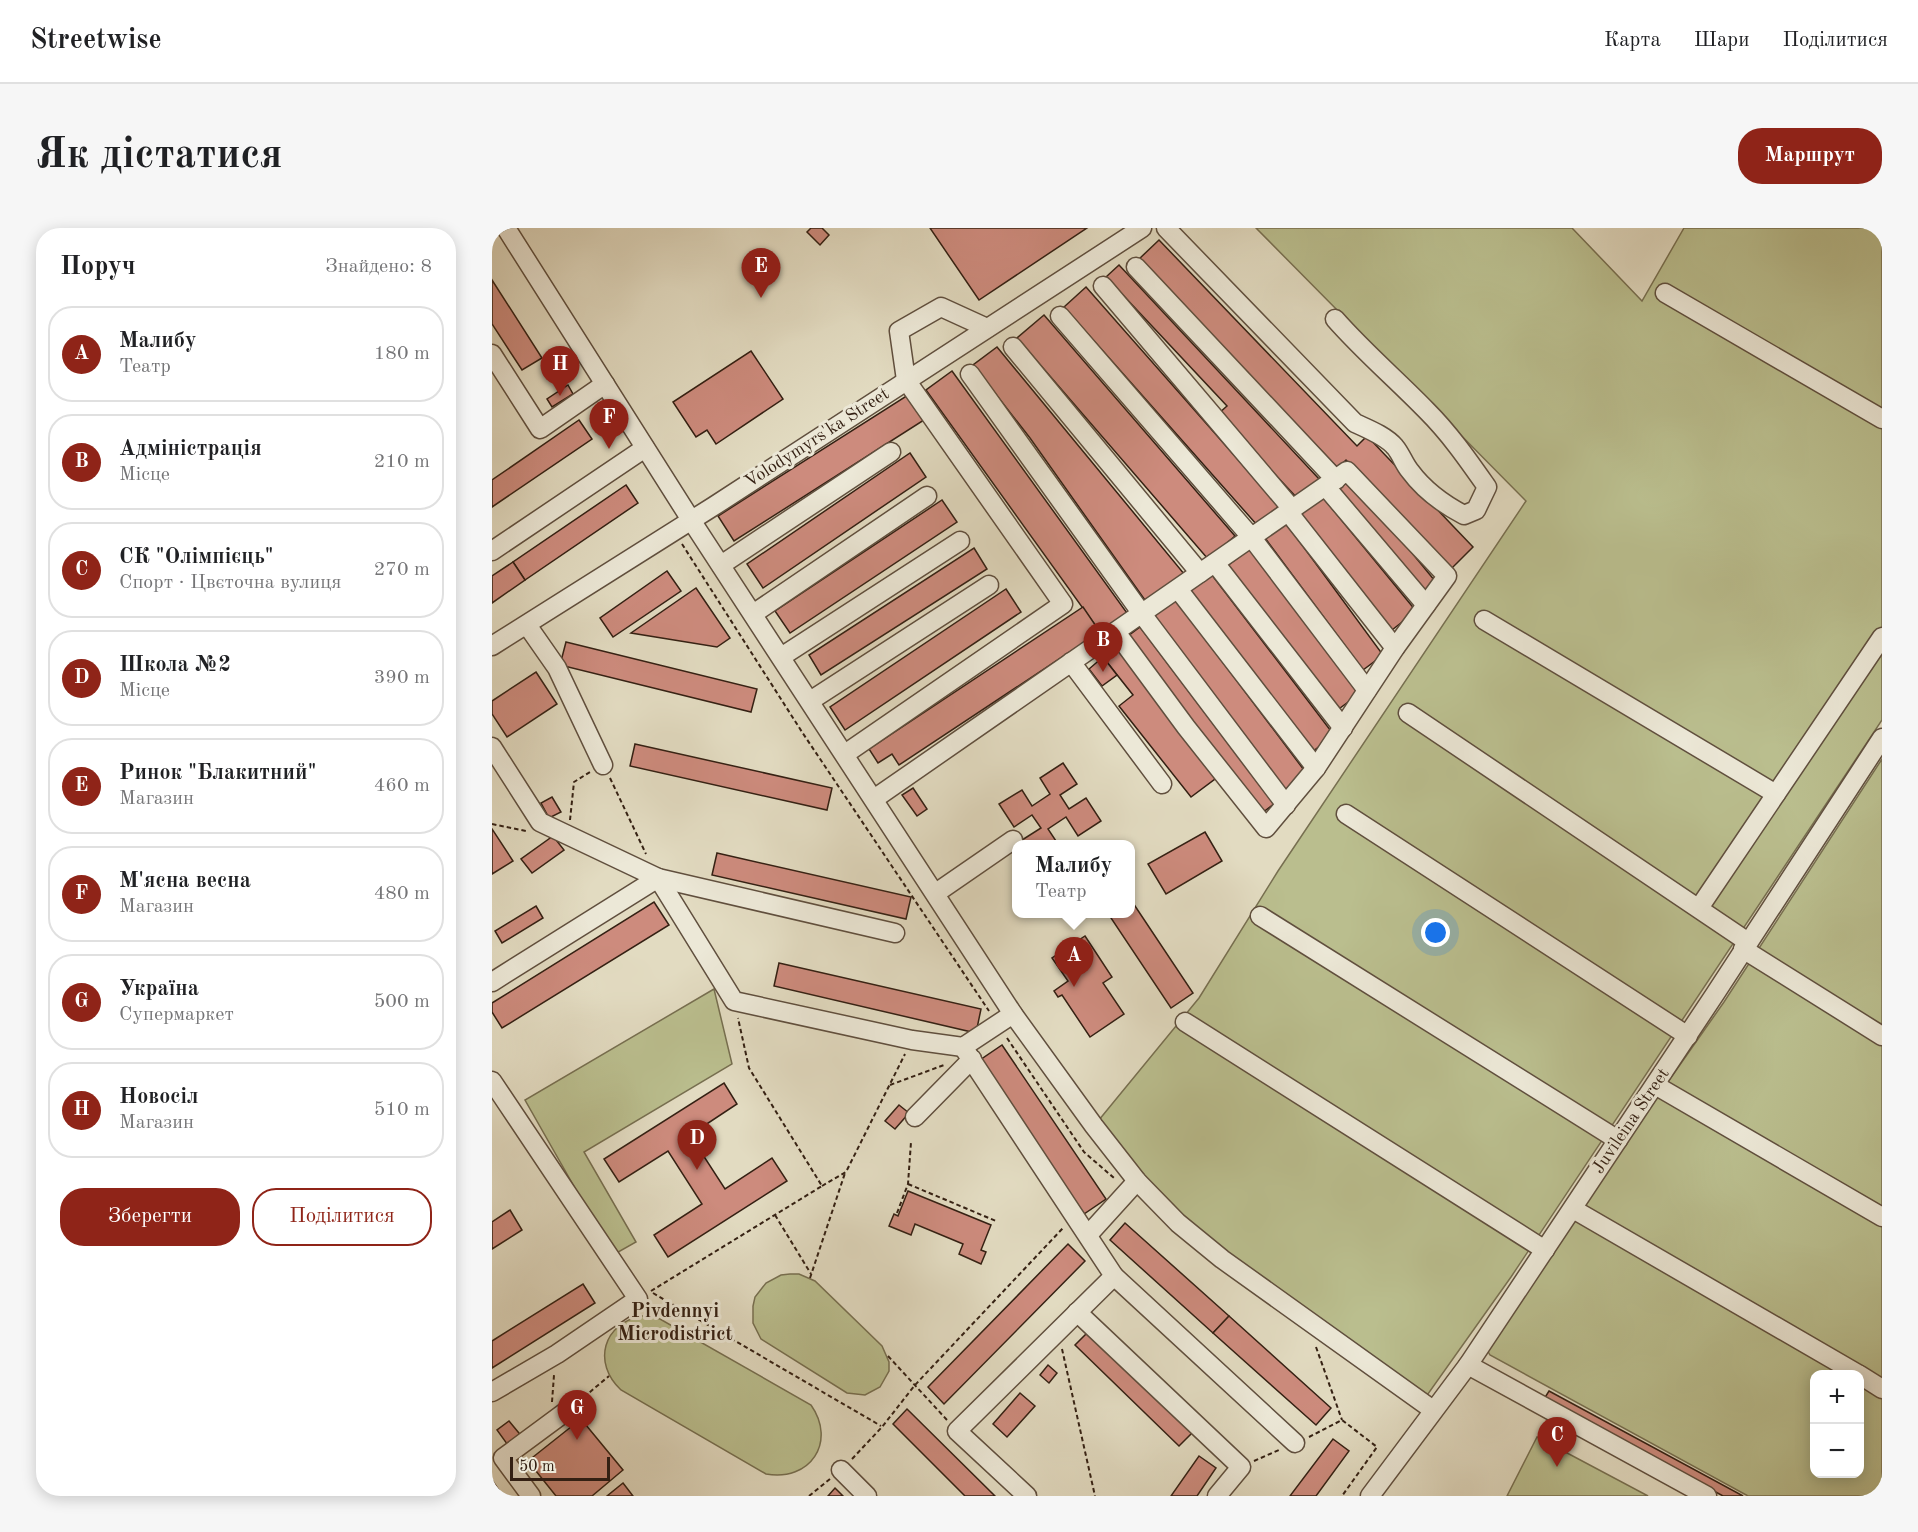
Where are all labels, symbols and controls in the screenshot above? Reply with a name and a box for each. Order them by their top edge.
text: Streetwise [30,27,162,55]
text: Карта [1604,30,1661,51]
text: Шари [1694,30,1749,51]
text: Поділитися [1782,30,1888,51]
button: Маршрут [1738,128,1882,184]
text: Як дістатися [36,135,283,177]
pin: E [742,248,780,298]
text: Поруч [60,254,136,280]
text: Знайдено: 8 [325,257,432,277]
text: Малибу [119,330,197,352]
text: A [74,344,89,364]
text: 180 m [374,344,430,364]
pin: H [540,346,580,396]
text: Театр [119,357,171,377]
street label: Volodymyrs'ka Street [742,385,892,491]
pin: F [590,400,628,449]
text: Адміністрація [119,438,262,460]
text: B [74,452,89,472]
text: 210 m [374,452,430,472]
text: Місце [119,465,170,485]
text: СК "Олімпієць" [119,546,274,568]
text: C [75,560,88,580]
text: 270 m [374,560,430,580]
text: Спорт · Цвєточна вулиця [119,573,342,593]
pin: B [1084,622,1122,672]
text: Школа №2 [119,654,231,676]
text: D [74,668,89,688]
text: 390 m [374,668,430,688]
text: Місце [119,681,170,701]
text: Ринок "Блакитний" [119,762,316,784]
text: E [75,776,88,796]
text: 460 m [374,776,430,796]
text: Магазин [119,789,194,809]
popup [1012,840,1135,918]
text: Малибу [1035,855,1112,877]
text: М'ясна весна [119,870,251,892]
text: Театр [1035,882,1087,902]
text: F [75,884,88,904]
text: 480 m [374,884,430,904]
text: Магазин [119,897,194,917]
your location [1421,918,1450,947]
pin: A [1054,938,1094,987]
text: Україна [119,978,199,1000]
text: G [74,992,89,1012]
text: 500 m [374,992,430,1012]
text: Супермаркет [119,1005,234,1025]
street label: Juvileina Street [1589,1065,1673,1177]
text: Новосіл [119,1086,199,1108]
text: H [73,1100,90,1120]
text: 510 m [374,1100,430,1120]
text: Магазин [119,1113,194,1133]
pin: D [678,1120,716,1170]
button: Зберегти [60,1188,240,1246]
button: Поділитися [252,1188,432,1246]
district label: Pivdennyi Microdistrict [617,1302,733,1345]
map controls [1810,1370,1864,1478]
button: + [1810,1370,1864,1424]
pin: G [558,1390,596,1440]
pin: C [1538,1418,1576,1467]
button: − [1810,1424,1864,1478]
scale bar [510,1454,610,1482]
text: 50 m [519,1459,555,1475]

